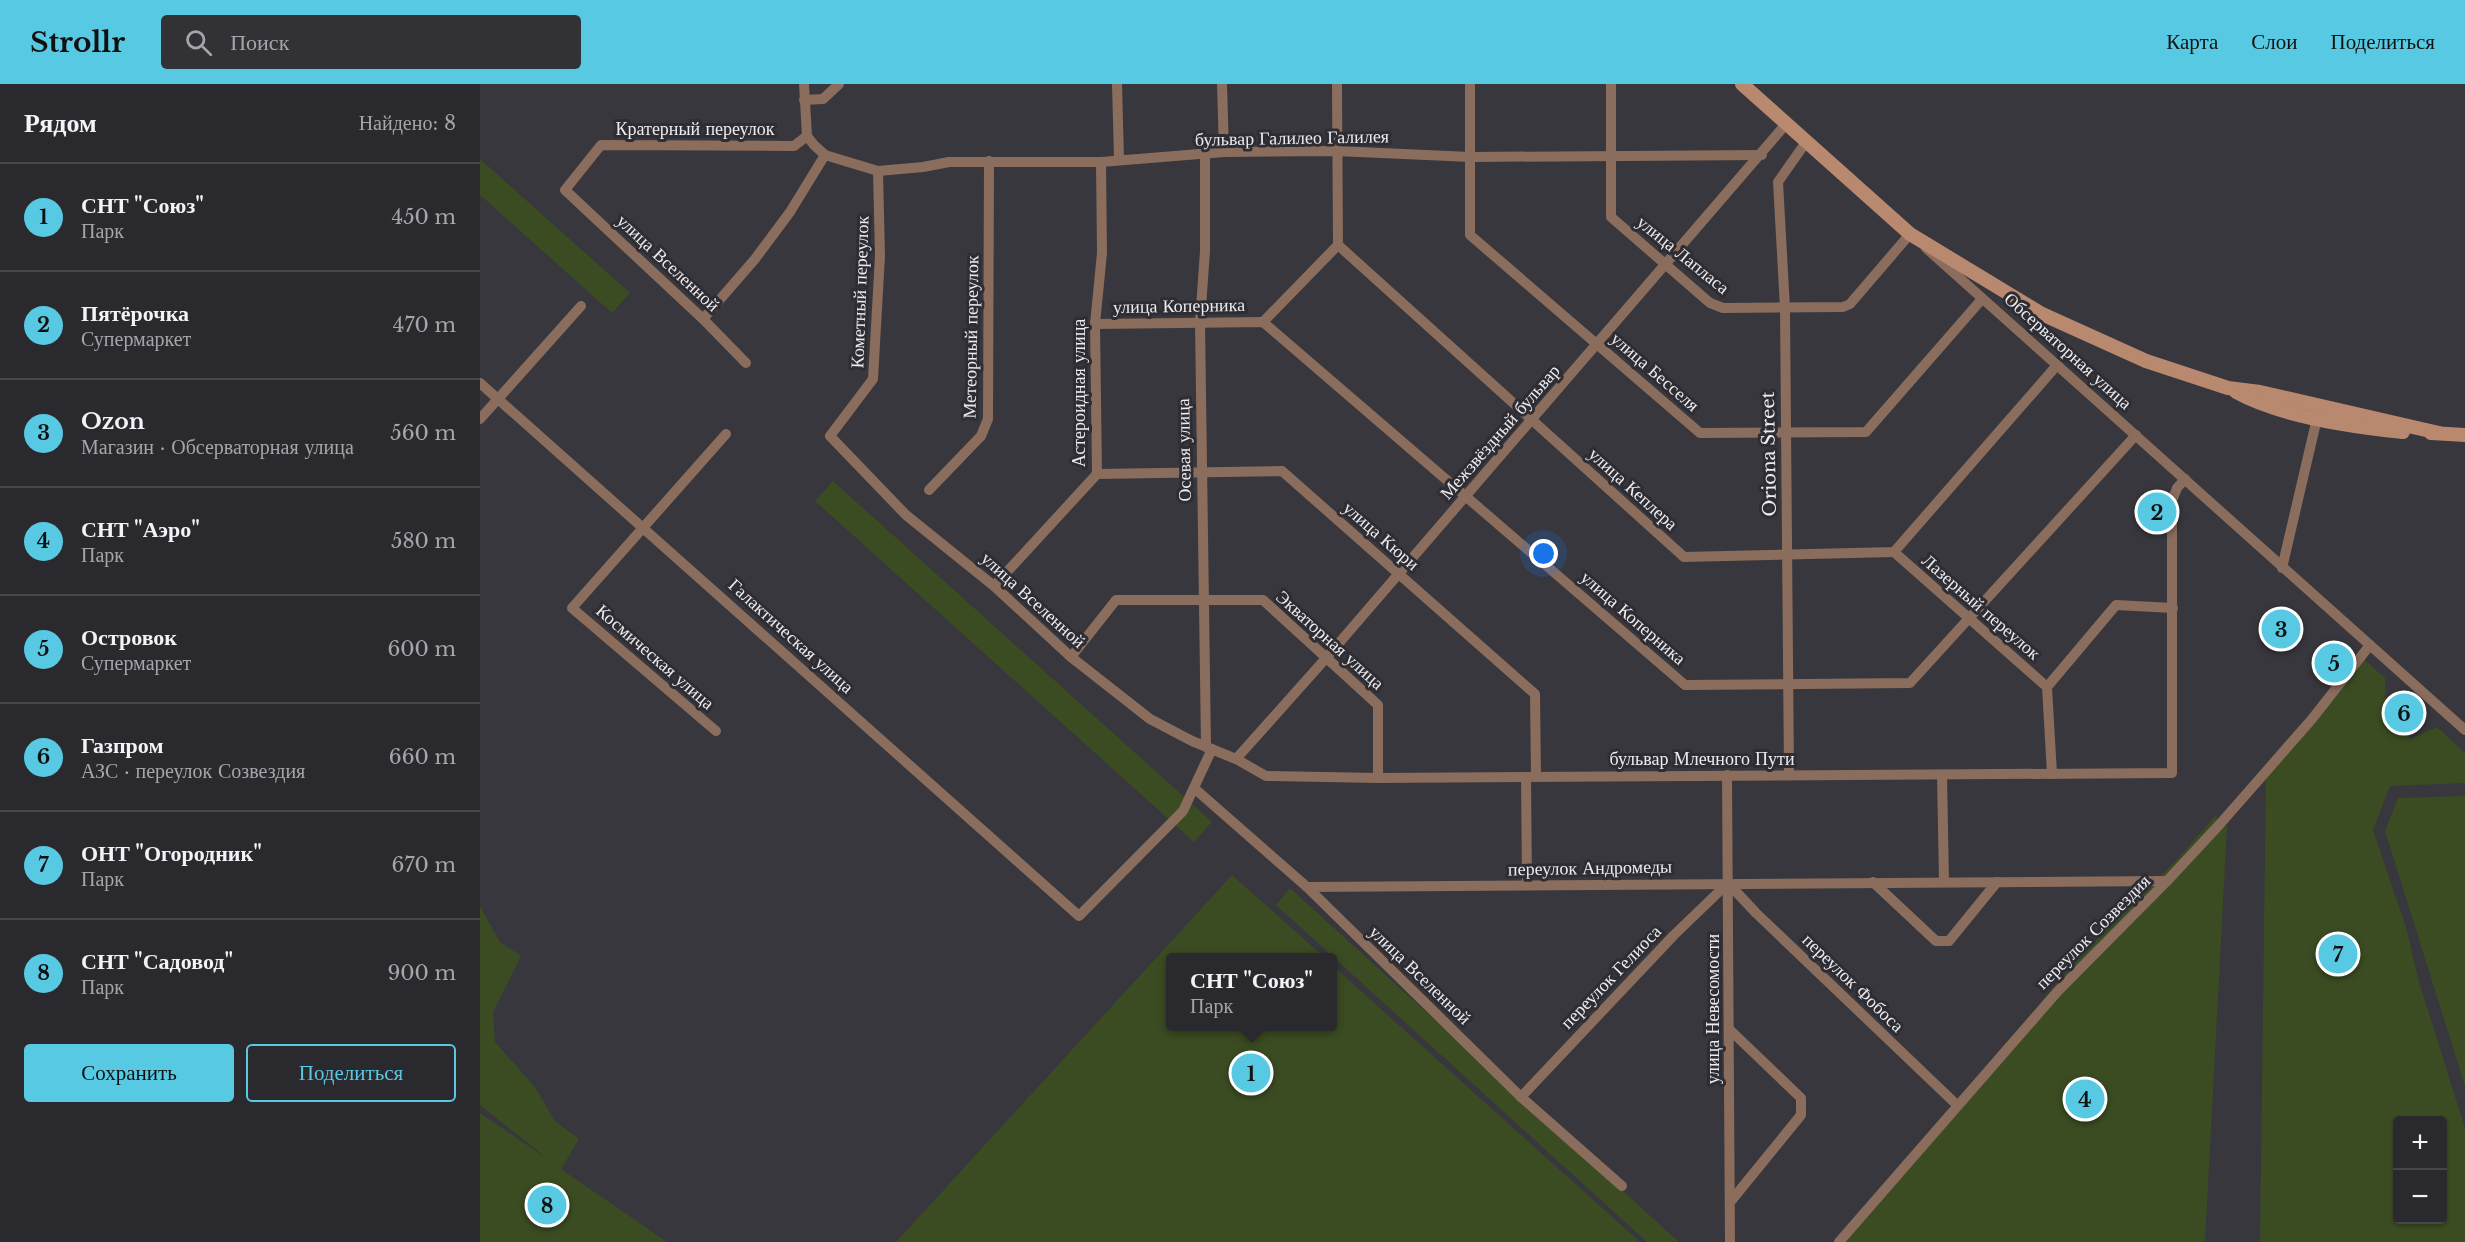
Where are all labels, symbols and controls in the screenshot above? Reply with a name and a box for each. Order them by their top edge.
search box [161,15,581,69]
text: Strollr [30,25,125,60]
icon: search [182,26,215,59]
text: Поиск [230,29,289,56]
text: Карта [2166,29,2218,55]
text: Слои [2251,29,2297,55]
text: Поделиться [2330,29,2435,55]
text: Рядом [24,107,97,139]
text: Найдено: 8 [359,111,456,135]
street label: Кратерный переулок [615,118,775,140]
street label: бульвар Галилео Галилея [1195,125,1389,151]
text: СНТ "Союз" [81,192,204,219]
text: 1 [39,205,48,229]
text: 450 m [391,205,456,229]
street label: улица Вселенной [612,210,724,317]
street label: улица Лапласа [1632,211,1734,299]
street label: Кометный переулок [846,215,874,369]
text: Парк [81,219,124,243]
street label: Метеорный переулок [959,255,983,419]
street label: Обсерваторная улица [2000,288,2136,414]
street label: улица Коперника [1113,294,1245,318]
text: Пятёрочка [81,300,189,327]
text: 2 [37,313,50,337]
text: 470 m [393,313,456,337]
street label: Астероидная улица [1068,319,1090,467]
text: Супермаркет [81,327,191,351]
street label: улица Бесселя [1606,328,1704,416]
street label: Межзвёздный бульвар [1435,360,1565,504]
street label: Oriona Street [1757,391,1781,517]
street label: Осевая улица [1172,398,1196,502]
text: Ozon [81,408,145,435]
text: 3 [37,421,50,445]
text: 560 m [390,421,456,445]
text: Магазин · Обсерваторная улица [81,435,354,459]
street label: улица Кеплера [1584,443,1682,535]
pin: 2 [2138,490,2176,534]
street label: улица Кюри [1338,497,1424,575]
text: СНТ "Аэро" [81,516,200,543]
text: 4 [37,529,50,553]
text: 580 m [391,529,456,553]
your location [1529,539,1558,568]
text: Парк [81,543,124,567]
street label: улица Вселенной [976,547,1090,653]
street label: Лазерный переулок [1917,550,2045,665]
street label: улица Коперника [1576,566,1690,670]
street label: Галактическая улица [724,574,858,698]
street label: Экваторная улица [1272,586,1388,694]
street label: Космическая улица [591,600,719,714]
pin: 3 [2262,606,2300,652]
text: Островок [81,624,177,651]
text: 5 [38,637,49,661]
text: 600 m [387,637,456,661]
pin: 5 [2314,640,2354,686]
text: Супермаркет [81,651,191,675]
pin: 6 [2384,690,2424,736]
text: Газпром [81,732,163,759]
text: 6 [37,745,50,769]
text: 660 m [389,745,456,769]
street label: бульвар Млечного Пути [1609,748,1795,770]
text: АЗС · переулок Созвездия [81,759,305,783]
text: ОНТ "Огородник" [81,840,262,867]
text: 7 [38,853,49,877]
text: 670 m [392,853,456,877]
street label: переулок Андромеды [1508,856,1672,880]
text: Парк [81,867,124,891]
street label: переулок Созвездия [2031,870,2155,994]
street label: улица Вселенной [1365,921,1476,1029]
street label: переулок Гелиоса [1556,921,1666,1033]
street label: переулок Фобоса [1798,929,1908,1037]
pin: 7 [2318,932,2358,976]
street label: улица Невесомости [1702,933,1724,1084]
text: СНТ "Садовод" [81,948,233,975]
popup [1166,953,1337,1031]
text: 8 [37,961,50,985]
text: 900 m [387,961,456,985]
text: СНТ "Союз" [1190,967,1313,994]
text: Парк [81,975,124,999]
text: Парк [1190,994,1233,1018]
button: Сохранить [24,1044,234,1102]
button: Поделиться [246,1044,456,1102]
pin: 1 [1232,1050,1270,1096]
pin: 4 [2066,1076,2104,1122]
map controls [2393,1116,2447,1224]
button: + [2393,1116,2447,1170]
button: − [2393,1170,2447,1224]
pin: 8 [528,1182,566,1228]

